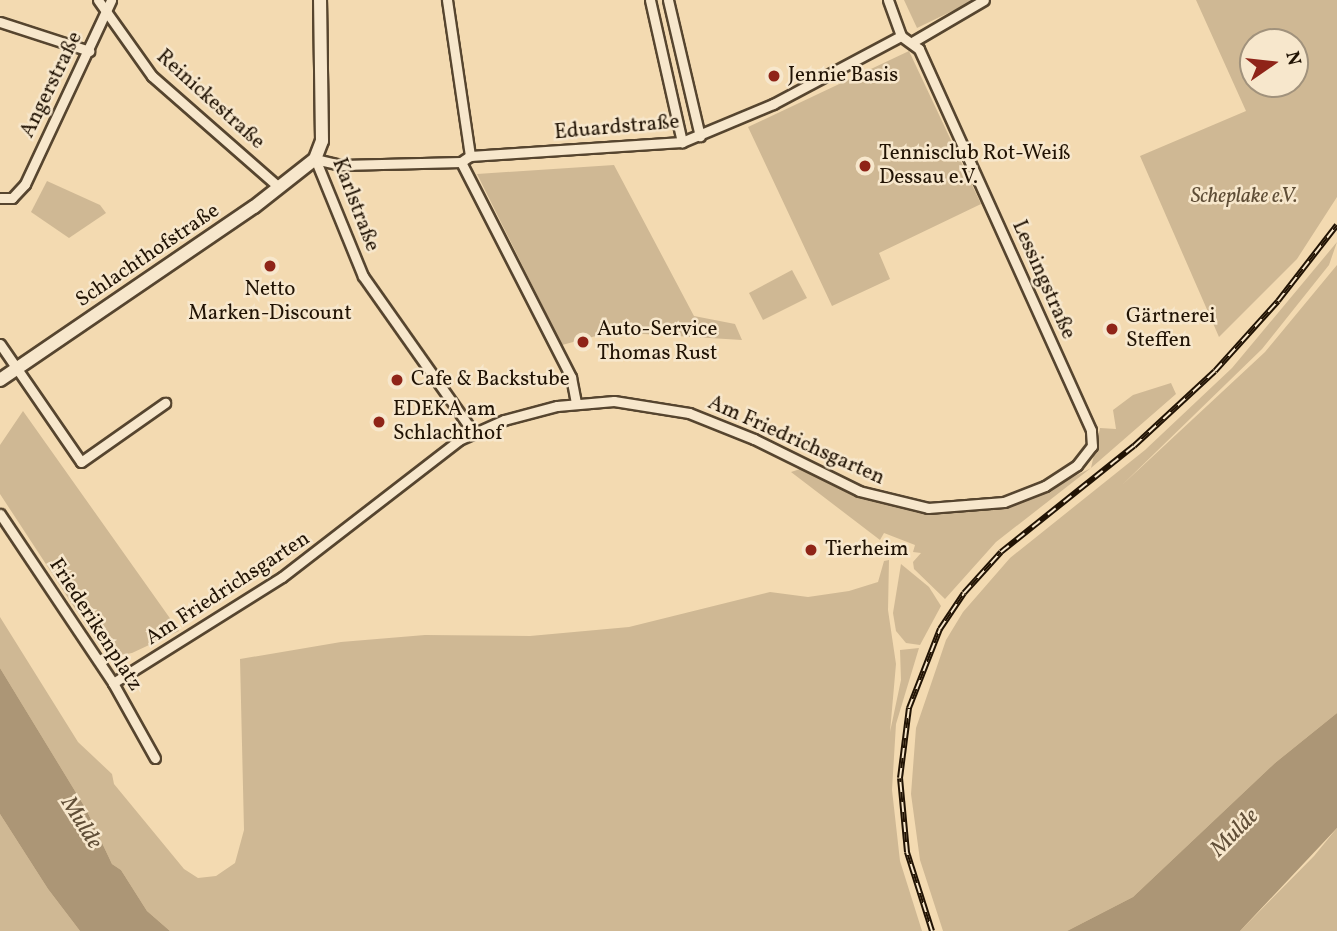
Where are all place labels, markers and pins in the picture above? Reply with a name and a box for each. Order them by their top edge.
place label: Jennie Basis [788,63,898,89]
marker: Jennie Basis [766,68,782,84]
place label: Tennisclub Rot-Weiß Dessau e.V. [879,141,1070,191]
marker: Tennisclub Rot-Weiß Dessau e.V. [857,158,873,174]
marker: Netto Marken-Discount [262,258,278,274]
place label: Netto Marken-Discount [188,277,352,327]
place label: Gärtnerei Steffen [1126,304,1216,354]
place label: Auto-Service Thomas Rust [597,317,717,367]
marker: Gärtnerei Steffen [1104,321,1120,337]
marker: Auto-Service Thomas Rust [575,334,591,350]
place label: Cafe & Backstube [411,367,570,393]
marker: Cafe & Backstube [389,372,405,388]
place label: EDEKA am Schlachthof [393,397,502,447]
marker: EDEKA am Schlachthof [371,414,387,430]
place label: Tierheim [825,537,909,563]
marker: Tierheim [803,542,819,558]

